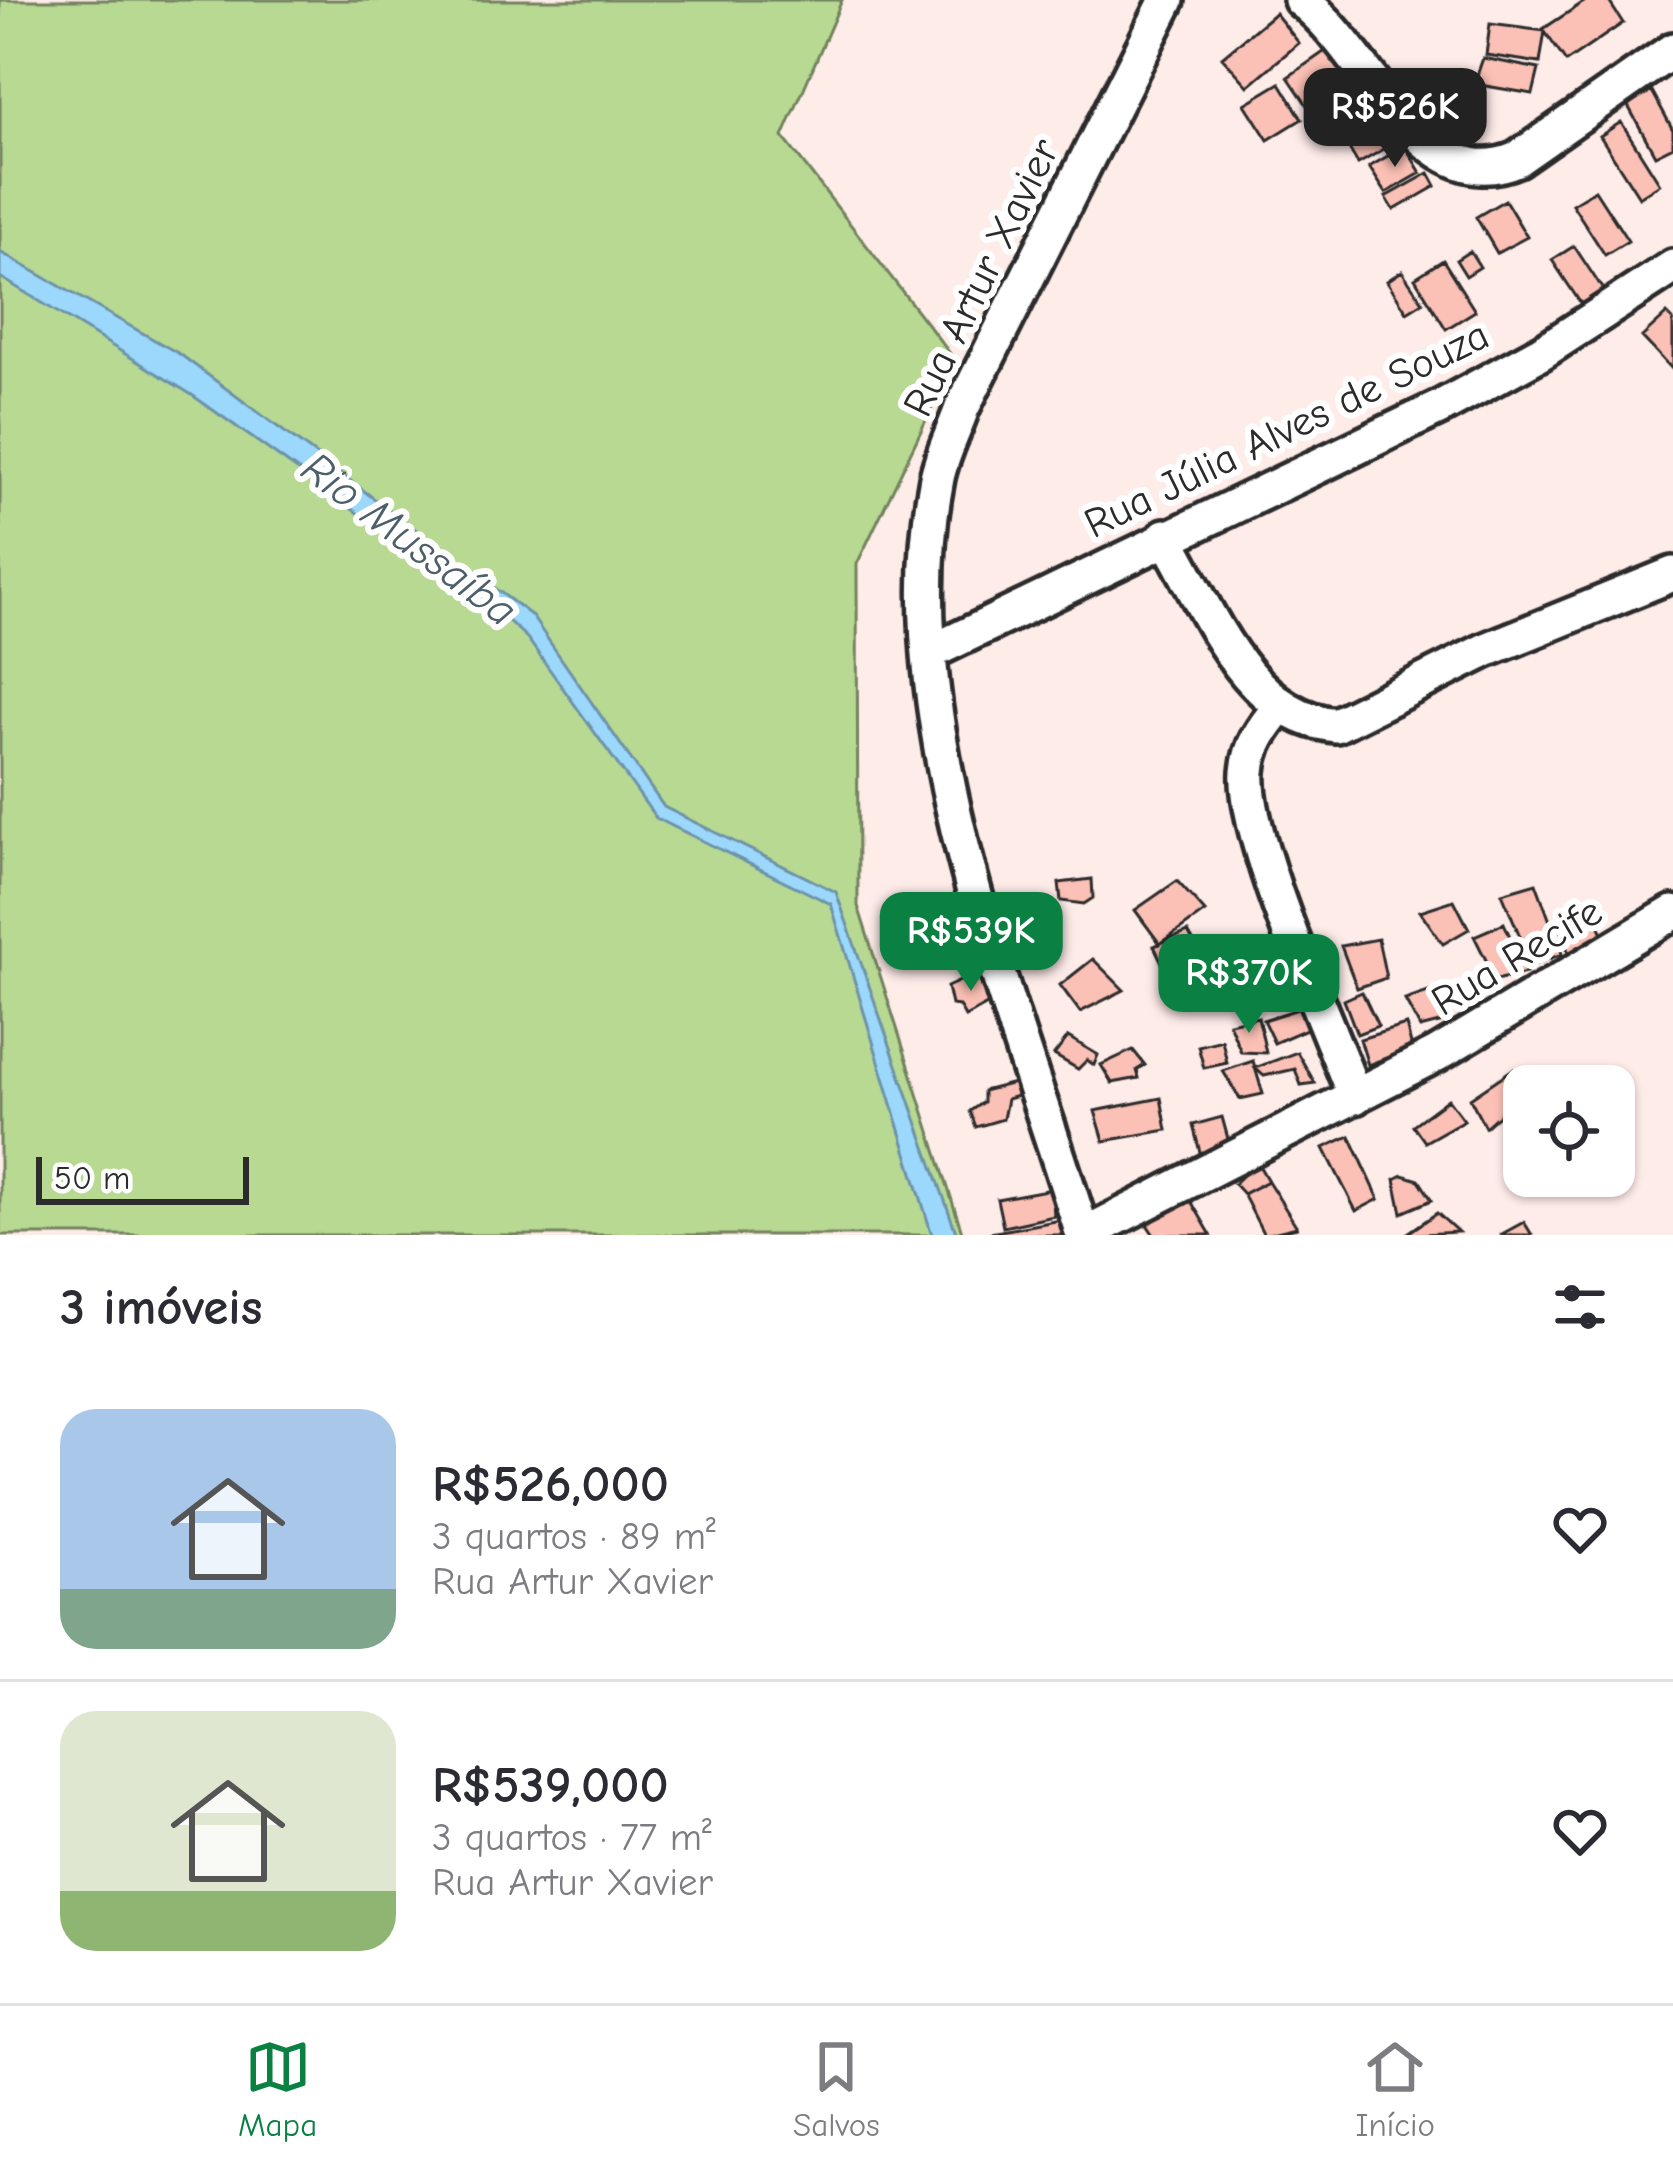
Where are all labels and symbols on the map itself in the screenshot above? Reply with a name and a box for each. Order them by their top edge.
pin: R$526K [1297,68,1493,170]
street label: Rua Artur Xavier [893,131,1070,424]
street label: Rua Júlia Alves de Souza [1077,310,1497,549]
water label: Rio Mussaíba [292,441,527,636]
street label: Rua Recife [1423,886,1611,1026]
pin: R$539K [873,892,1069,994]
pin: R$370K [1151,934,1347,1036]
scale bar [36,1151,249,1204]

